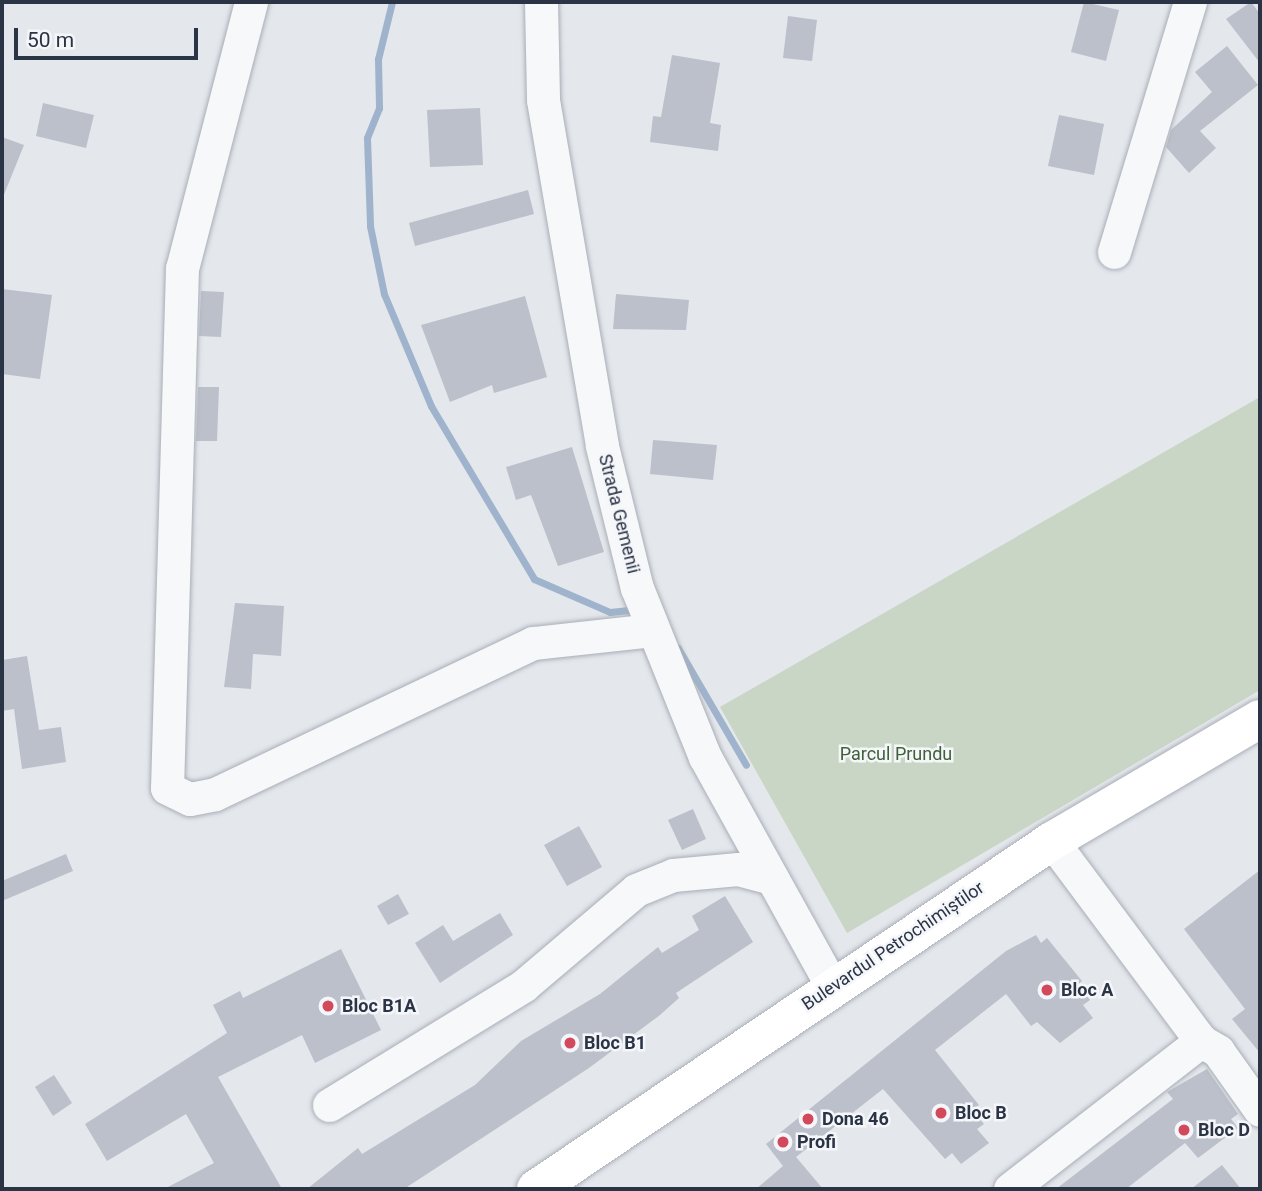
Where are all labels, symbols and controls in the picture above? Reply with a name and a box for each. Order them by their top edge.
scale bar [18,14,201,58]
text: 50 m [27,28,74,52]
street label: Strada Gemenii [594,452,644,576]
park label: Parcul Prundu [840,743,952,765]
street label: Bulevardul Petrochimiștilor [798,877,988,1015]
place label: Bloc A [1061,979,1113,1001]
marker: Bloc A [1039,982,1055,998]
place label: Bloc B1A [342,995,416,1017]
marker: Bloc B1A [320,998,336,1014]
place label: Bloc B1 [584,1032,646,1054]
marker: Bloc B1 [562,1035,578,1051]
place label: Bloc B [955,1102,1007,1124]
marker: Bloc B [933,1105,949,1121]
place label: Dona 46 [822,1108,889,1130]
marker: Dona 46 [800,1111,816,1127]
place label: Bloc D [1198,1119,1250,1141]
marker: Bloc D [1176,1122,1192,1138]
place label: Profi [797,1131,836,1153]
marker: Profi [775,1134,791,1150]

